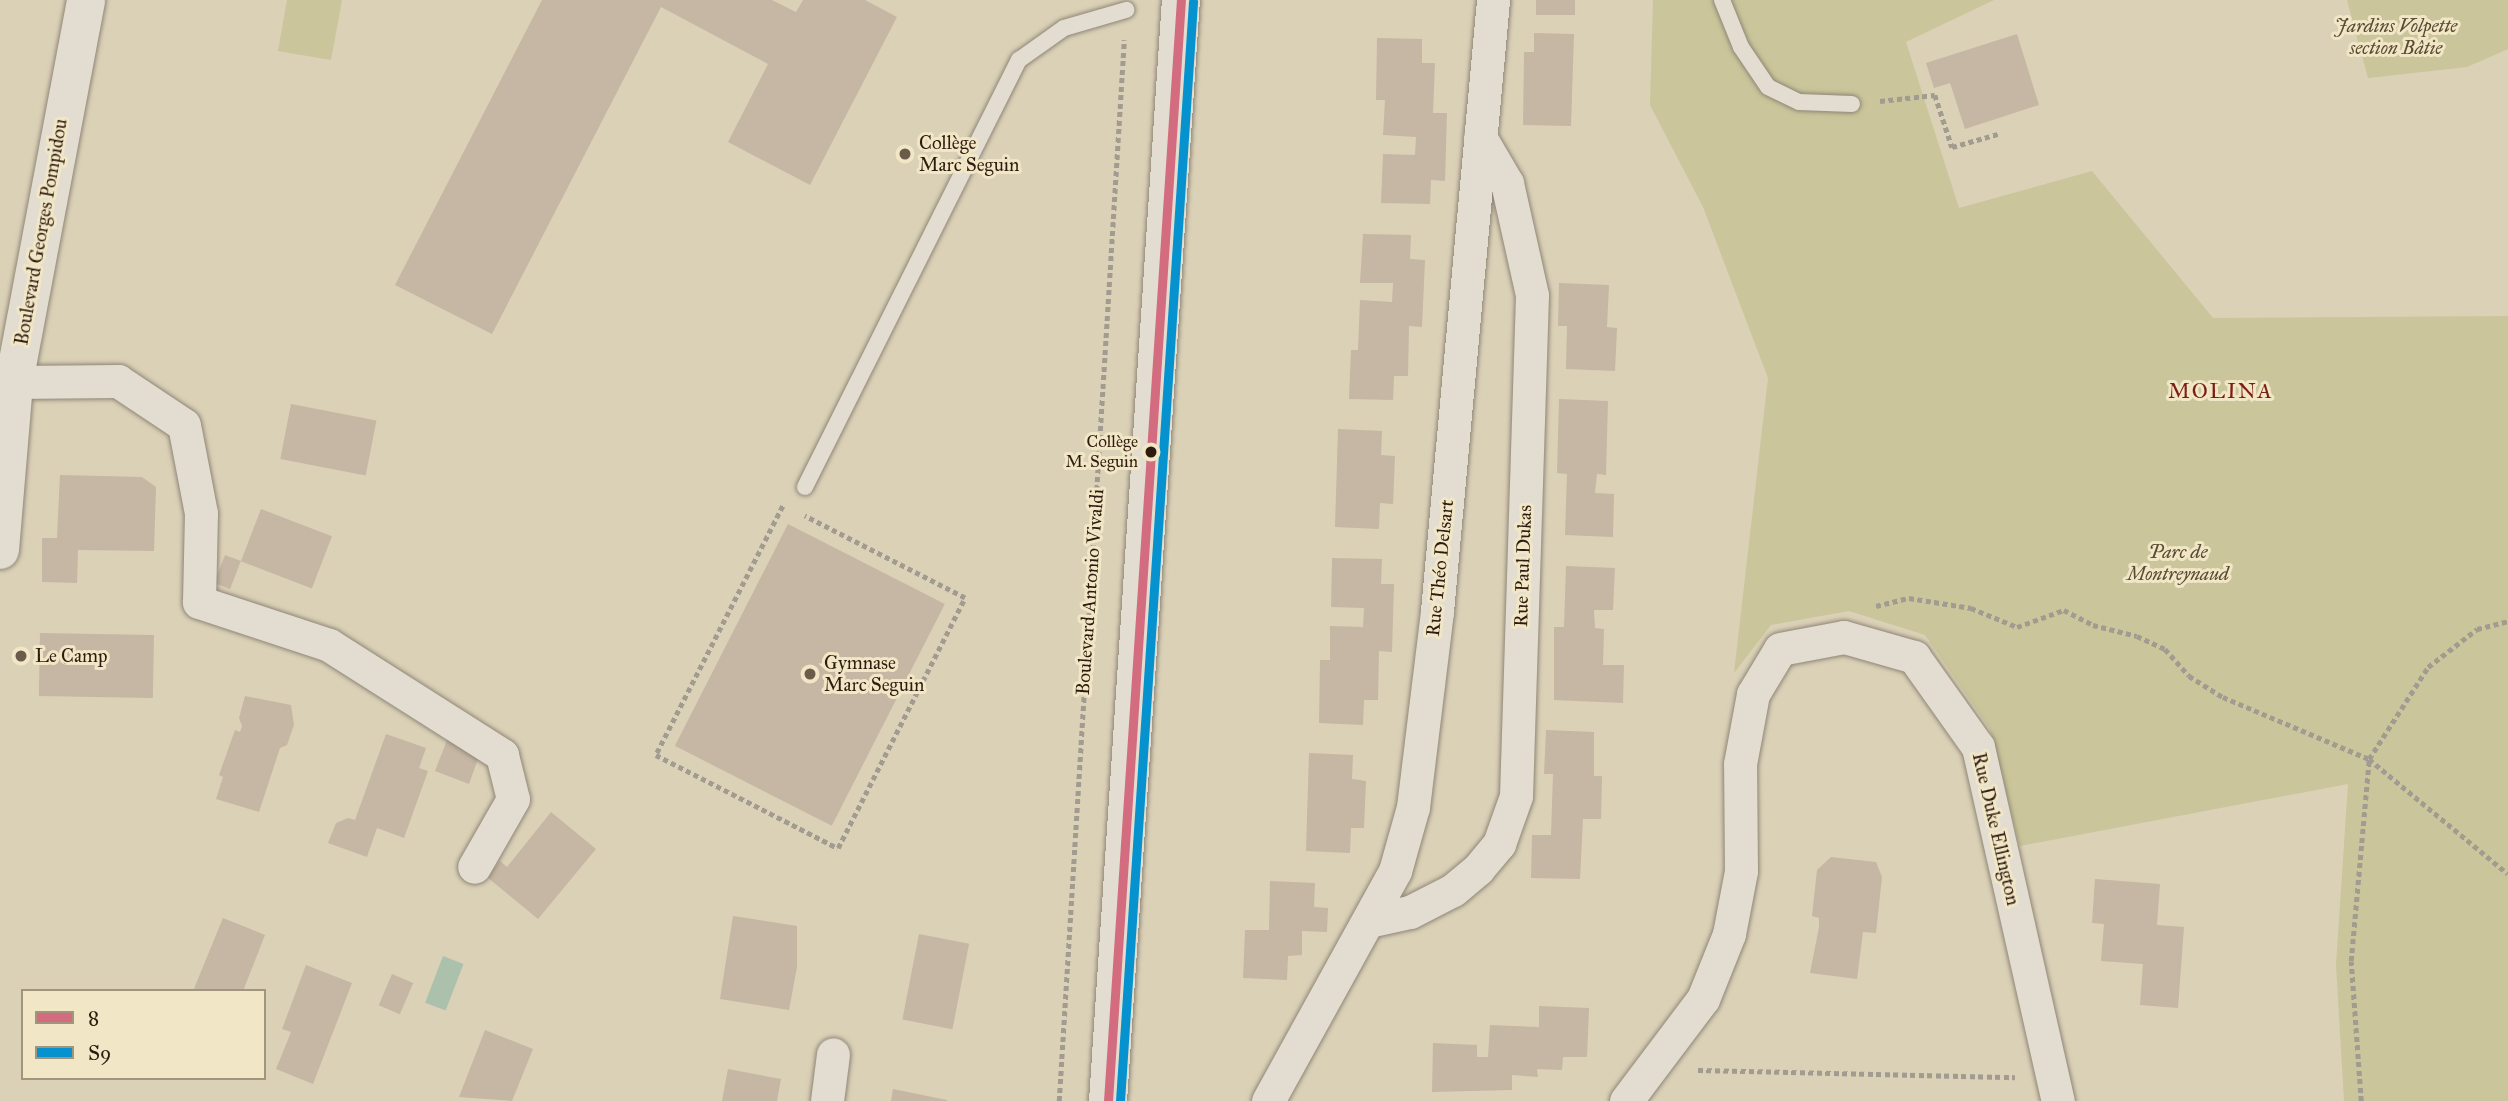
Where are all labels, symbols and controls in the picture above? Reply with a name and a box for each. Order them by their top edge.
park label: Jardins Volpette section Bâtie [2335,15,2457,59]
street label: Boulevard Georges Pompidou [10,117,72,347]
place label: Collège Marc Seguin [919,132,1019,176]
marker: Collège Marc Seguin [897,146,913,162]
district label: MOLINA [2169,378,2273,404]
place label: Collège M. Seguin [1065,432,1138,472]
marker: Collège M. Seguin [1144,445,1158,459]
street label: Boulevard Antonio Vivaldi [1071,488,1109,696]
street label: Rue Théo Delsart [1421,498,1459,638]
street label: Rue Paul Dukas [1509,505,1537,627]
park label: Parc de Montreynaud [2127,541,2229,585]
place label: Le Camp [35,645,107,667]
marker: Le Camp [13,648,29,664]
place label: Gymnase Marc Seguin [824,652,924,696]
marker: Gymnase Marc Seguin [802,666,818,682]
street label: Rue Duke Ellington [1967,750,2025,908]
legend [21,989,266,1080]
text: 8 [88,1005,99,1031]
text: S9 [88,1040,111,1066]

